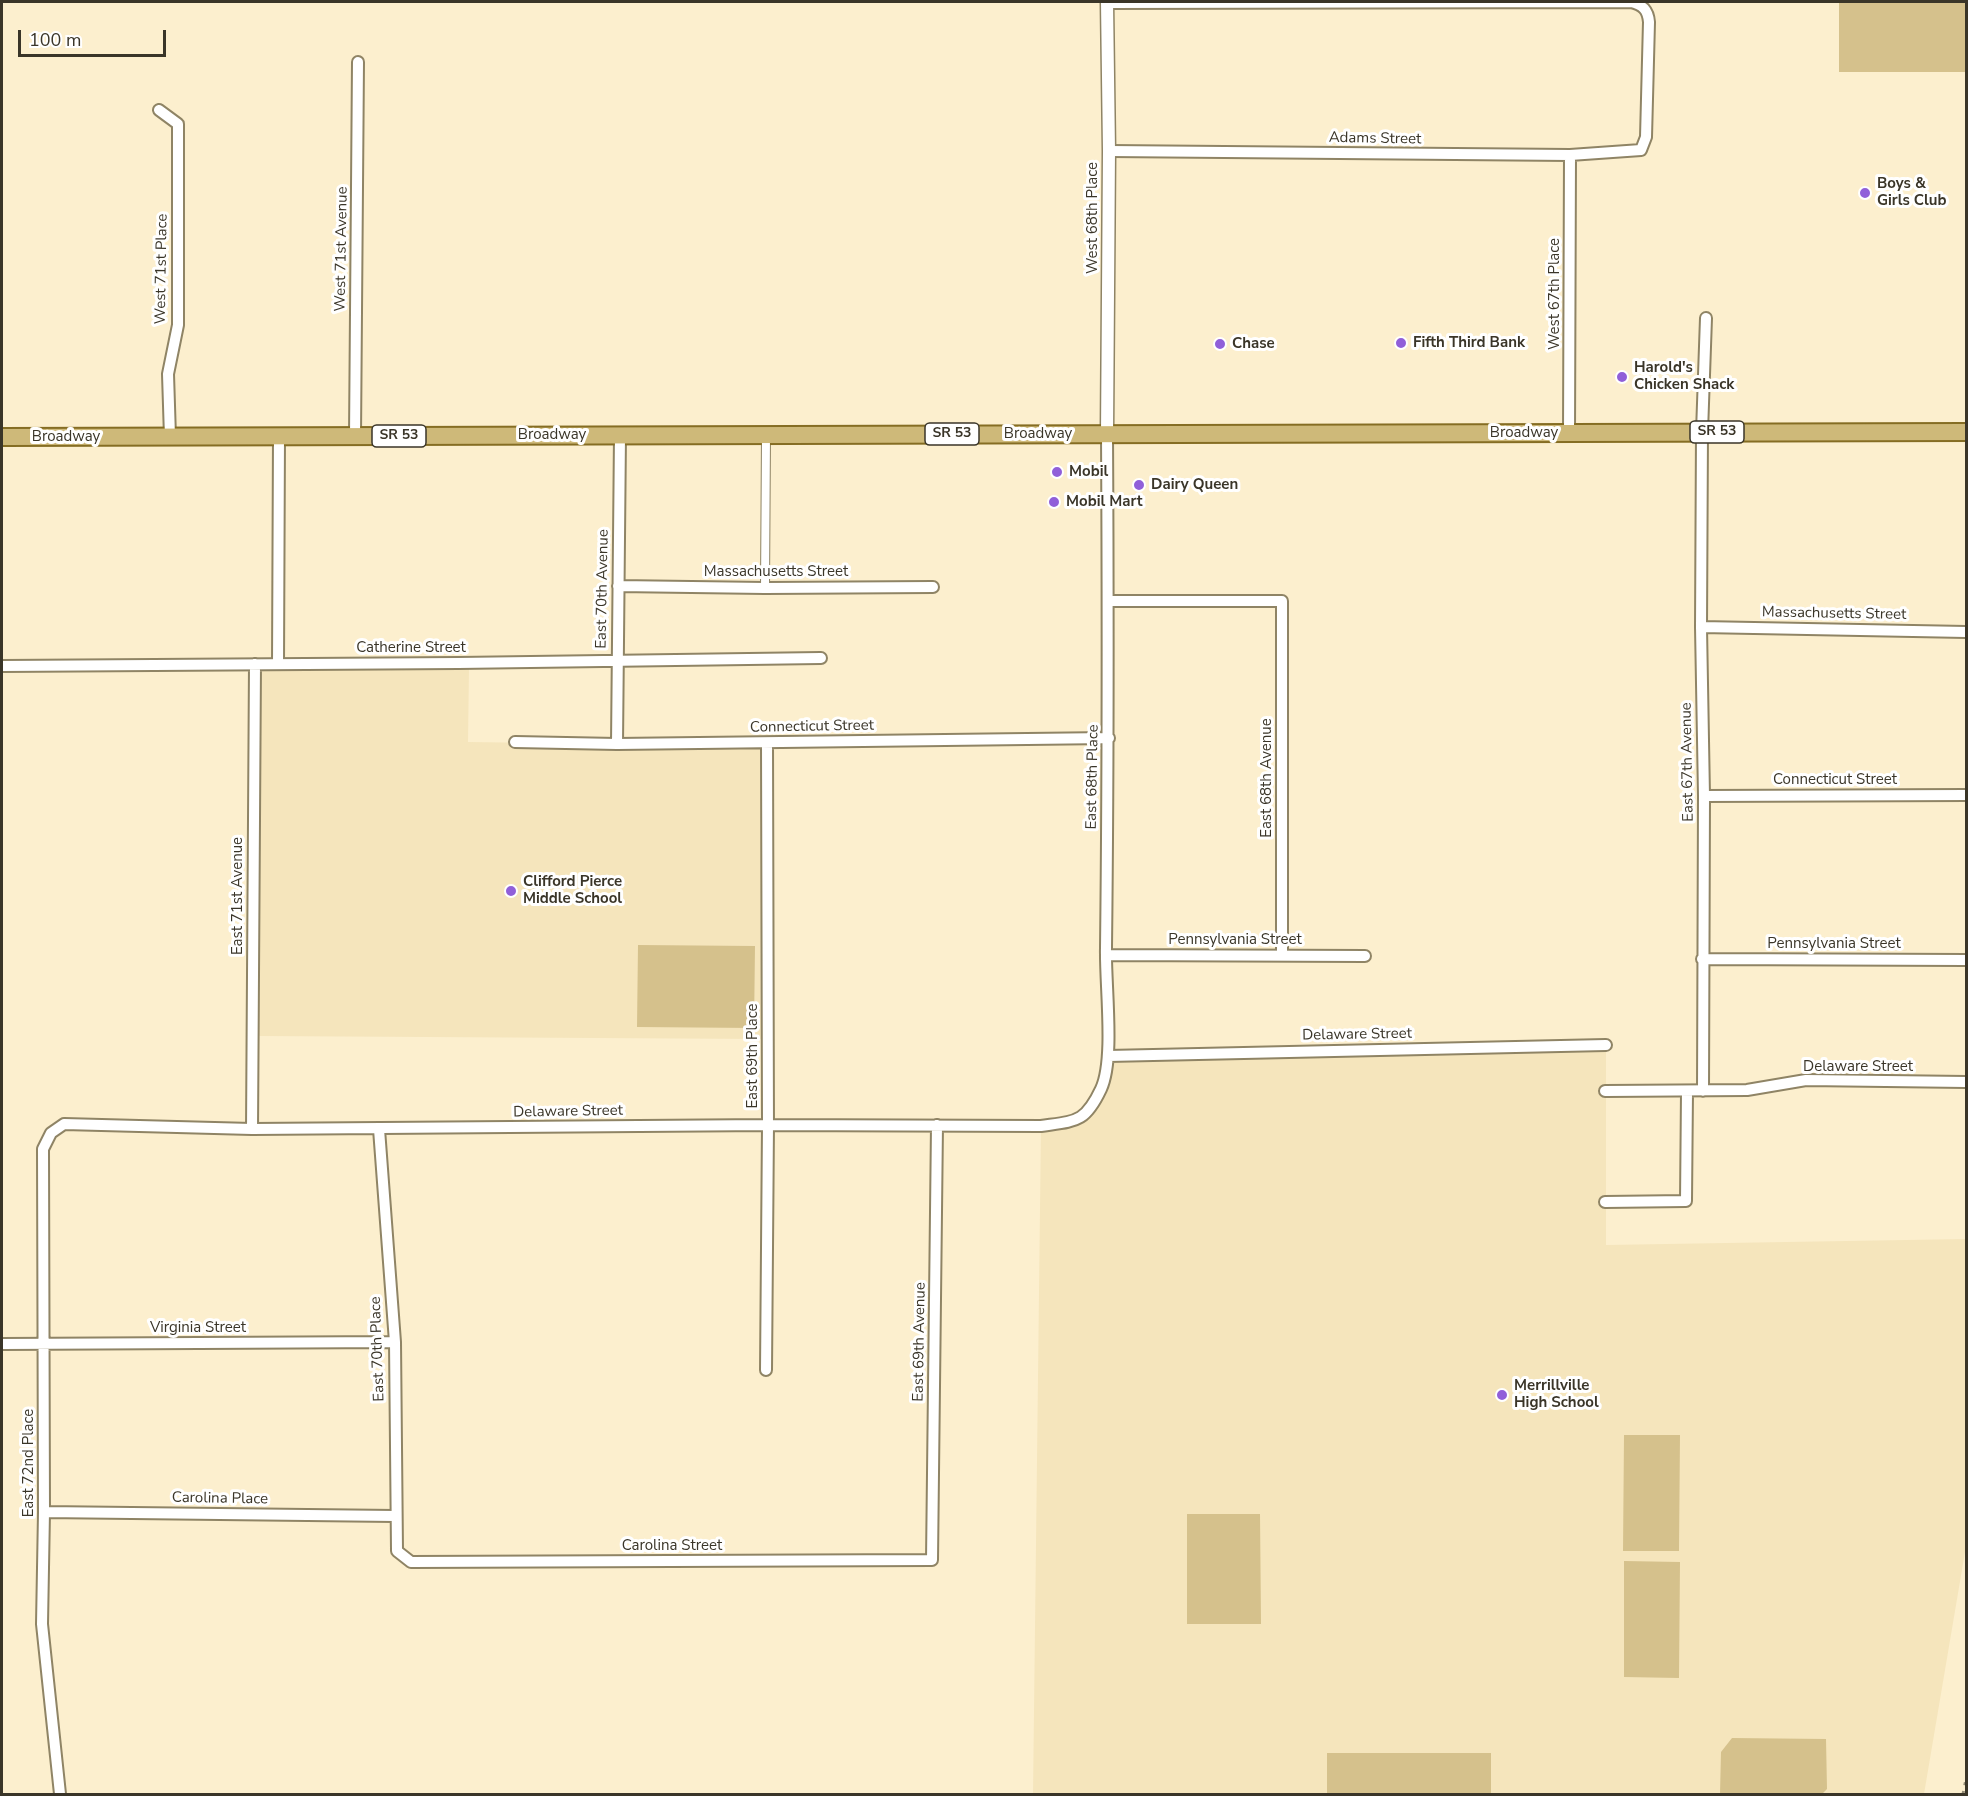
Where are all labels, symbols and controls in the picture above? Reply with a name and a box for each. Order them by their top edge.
scale bar [21,18,170,56]
text: 100 m [29,28,81,52]
street label: Adams Street [1329,129,1421,149]
street label: West 68th Place [1084,162,1102,274]
place label: Boys & Girls Club [1877,175,1946,210]
street label: West 71st Avenue [332,186,352,312]
marker: Boys & Girls Club [1858,186,1872,200]
street label: West 71st Place [152,213,172,325]
street label: West 67th Place [1546,238,1564,350]
place label: Fifth Third Bank [1413,334,1525,352]
place label: Chase [1232,335,1275,353]
marker: Fifth Third Bank [1394,336,1408,350]
marker: Chase [1213,337,1227,351]
place label: Harold's Chicken Shack [1634,359,1734,394]
marker: Harold's Chicken Shack [1615,370,1629,384]
road number: SR 53 [1690,421,1744,443]
road number: SR 53 [925,423,979,445]
street label: Broadway [1490,424,1558,442]
road number: SR 53 [372,425,426,447]
street label: Broadway [1004,425,1072,443]
street label: Broadway [518,426,586,444]
street label: Broadway [32,428,100,446]
place label: Mobil [1069,463,1108,481]
marker: Mobil [1050,465,1064,479]
place label: Dairy Queen [1151,476,1238,494]
marker: Dairy Queen [1132,478,1146,492]
place label: Mobil Mart [1066,493,1143,511]
marker: Mobil Mart [1047,495,1061,509]
street label: East 70th Avenue [593,529,613,649]
street label: Massachusetts Street [704,563,848,581]
street label: Massachusetts Street [1762,604,1906,624]
street label: Catherine Street [356,639,466,657]
street label: East 67th Avenue [1678,702,1698,822]
street label: Connecticut Street [750,717,874,737]
street label: East 68th Avenue [1258,718,1276,838]
street label: East 68th Place [1083,724,1103,830]
street label: Connecticut Street [1773,771,1897,789]
street label: East 71st Avenue [229,837,247,955]
place label: Clifford Pierce Middle School [523,873,622,908]
marker: Clifford Pierce Middle School [504,884,518,898]
street label: Pennsylvania Street [1168,931,1302,949]
street label: Pennsylvania Street [1767,935,1901,953]
street label: East 69th Place [744,1003,762,1109]
street label: Delaware Street [1302,1025,1412,1045]
street label: Delaware Street [1803,1058,1913,1076]
street label: Delaware Street [513,1102,623,1122]
street label: East 69th Avenue [910,1282,930,1402]
street label: East 70th Place [367,1296,389,1402]
street label: Virginia Street [150,1319,246,1337]
place label: Merrillville High School [1514,1377,1599,1412]
marker: Merrillville High School [1495,1388,1509,1402]
street label: East 72nd Place [20,1409,38,1517]
street label: Carolina Place [172,1489,268,1509]
street label: Carolina Street [622,1537,722,1555]

